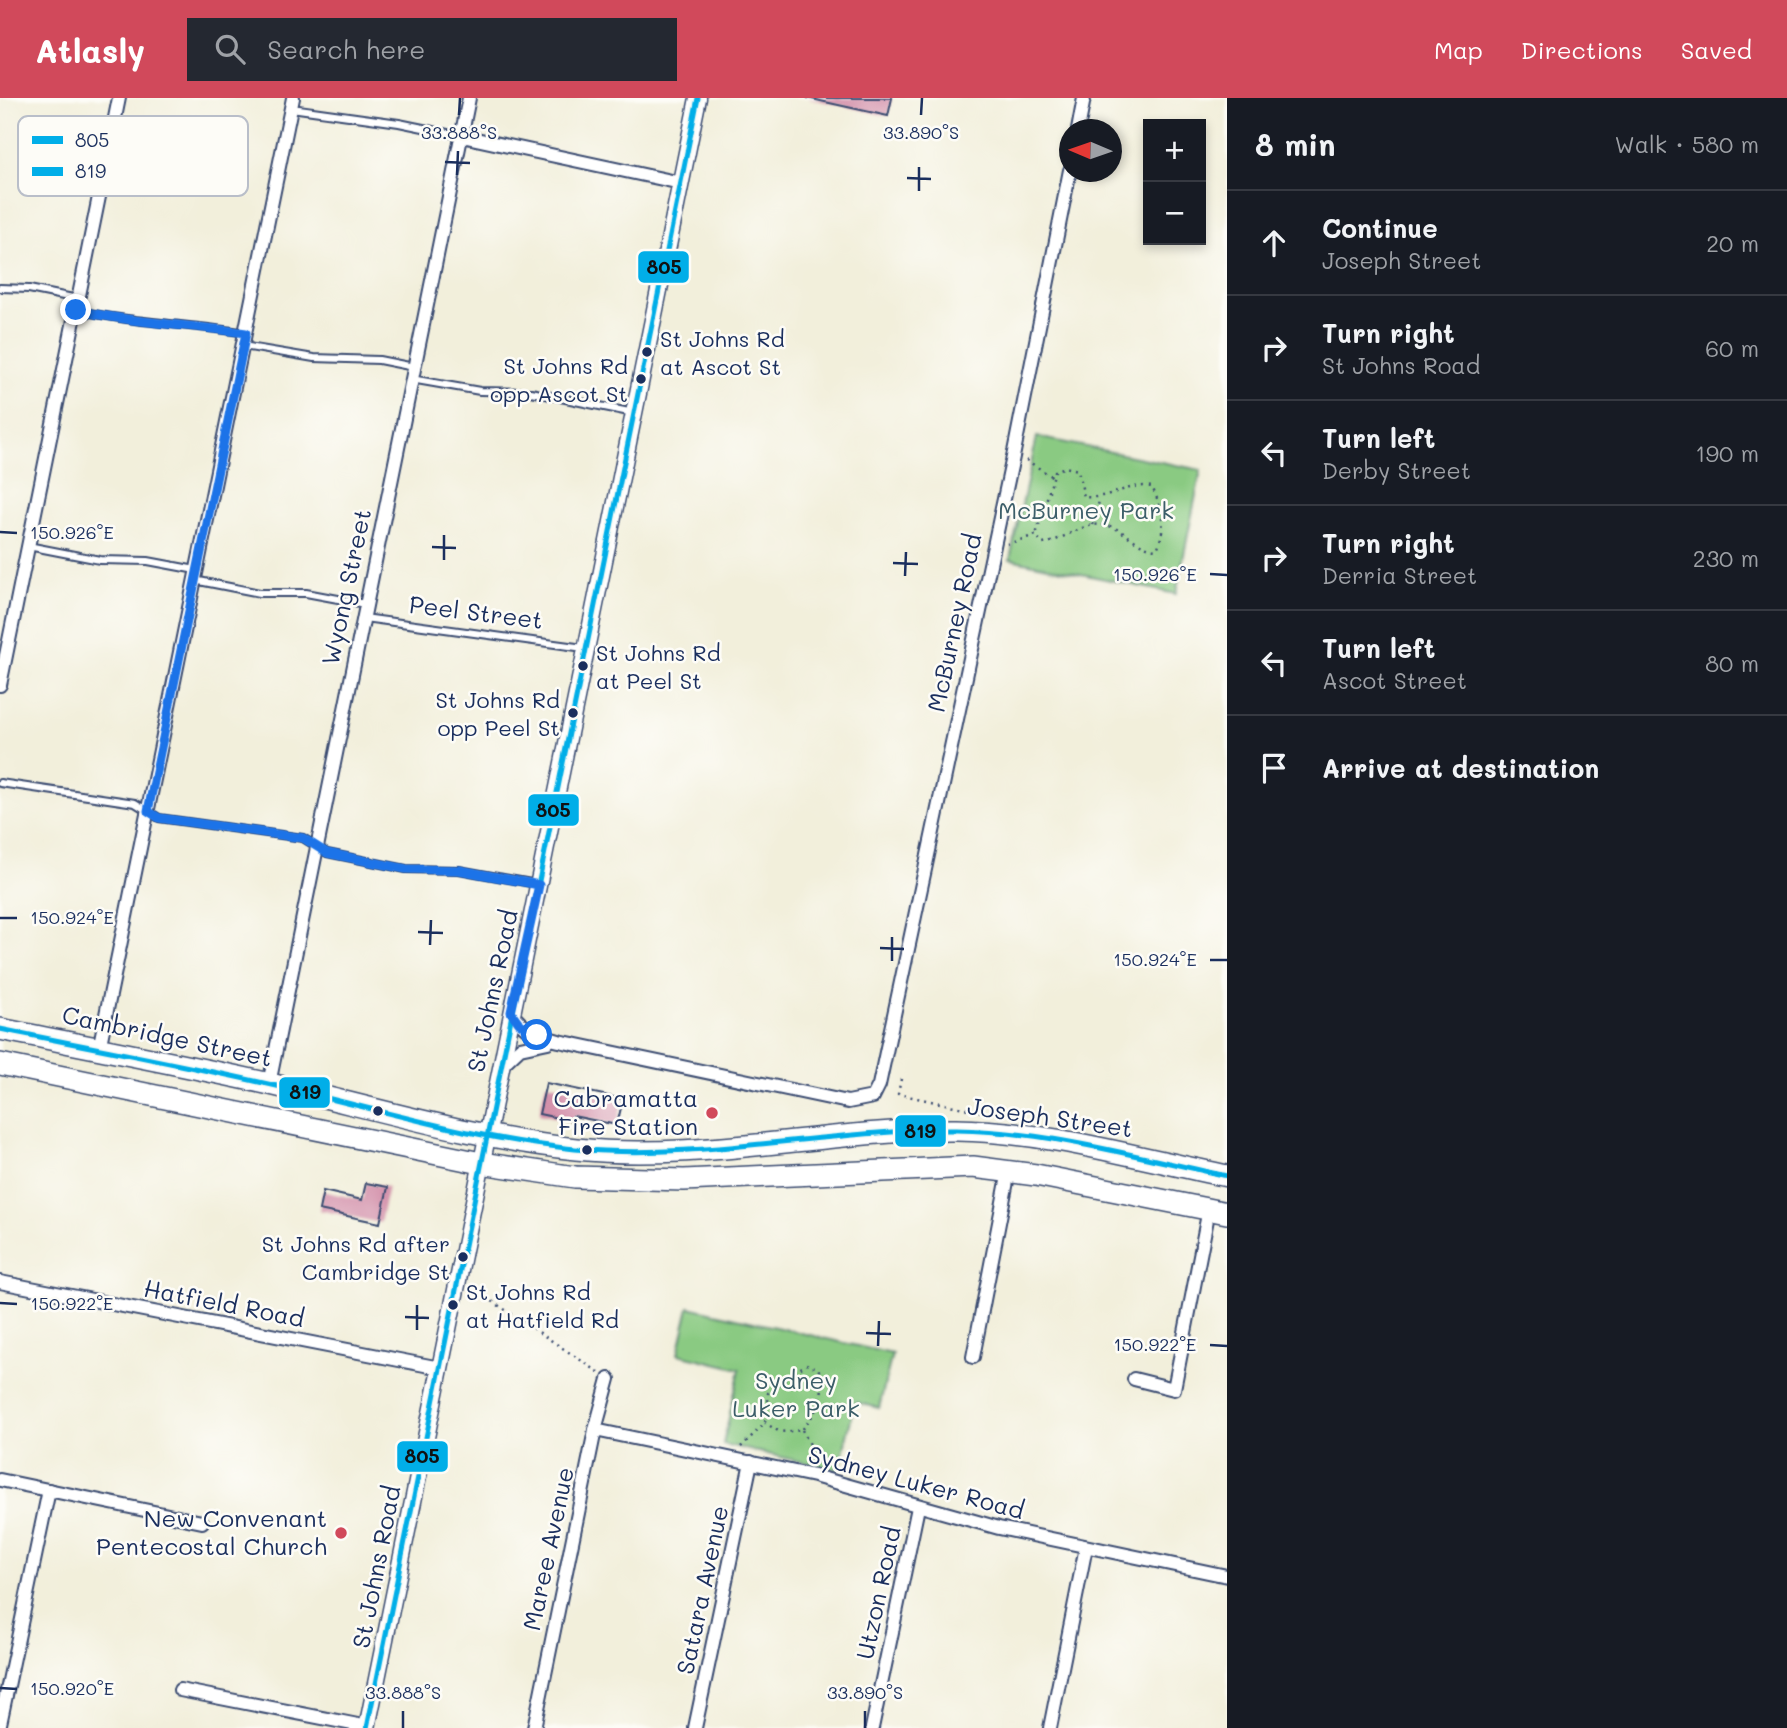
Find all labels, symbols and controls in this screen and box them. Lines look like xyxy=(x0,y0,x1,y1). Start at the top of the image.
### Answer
search box xyxy=(187,18,677,81)
text: Atlasly xyxy=(35,28,145,71)
icon: search xyxy=(211,30,249,68)
text: Search here xyxy=(267,32,425,66)
text: Map xyxy=(1434,34,1483,65)
text: Directions xyxy=(1521,34,1643,65)
text: Saved xyxy=(1681,34,1752,65)
legend xyxy=(18,116,248,196)
north arrow xyxy=(1059,119,1122,182)
map controls xyxy=(1143,119,1206,245)
button: + xyxy=(1143,119,1206,182)
text: 33.888°S xyxy=(421,120,497,144)
text: 33.890°S xyxy=(883,120,959,144)
text: 8 min xyxy=(1255,124,1336,164)
text: 805 xyxy=(75,127,109,152)
text: Walk · 580 m xyxy=(1615,129,1759,159)
text: 819 xyxy=(75,158,106,183)
button: − xyxy=(1143,182,1206,245)
text: Continue xyxy=(1322,211,1438,245)
icon: ahead xyxy=(1255,224,1293,262)
text: 20 m xyxy=(1706,228,1759,258)
text: Joseph Street xyxy=(1322,245,1481,275)
line badge: 805 xyxy=(637,250,690,284)
text: 805 xyxy=(646,254,682,279)
route end xyxy=(60,294,91,325)
text: Turn right xyxy=(1322,316,1455,350)
place label: St Johns Rd at Ascot St xyxy=(660,324,785,381)
icon: right xyxy=(1255,329,1293,367)
text: 60 m xyxy=(1705,333,1759,363)
marker: St Johns Rd at Ascot St xyxy=(640,345,654,359)
text: St Johns Road xyxy=(1322,350,1480,380)
place label: St Johns Rd opp Ascot St xyxy=(490,351,628,408)
marker: St Johns Rd opp Ascot St xyxy=(634,372,648,386)
text: Turn left xyxy=(1322,421,1435,455)
icon: left xyxy=(1255,434,1293,472)
text: 190 m xyxy=(1695,438,1759,468)
text: Derby Street xyxy=(1322,455,1471,485)
park label: McBurney Park xyxy=(998,494,1174,525)
street label: Wyong Street xyxy=(314,506,377,668)
text: 150.926°E xyxy=(30,520,114,544)
text: Turn right xyxy=(1322,526,1455,560)
street label: McBurney Road xyxy=(920,531,988,715)
icon: right xyxy=(1255,539,1293,577)
text: 230 m xyxy=(1693,543,1759,573)
text: Derria Street xyxy=(1322,560,1477,590)
text: 150.926°E xyxy=(1113,562,1197,586)
street label: Peel Street xyxy=(408,588,545,635)
text: Turn left xyxy=(1322,631,1435,665)
place label: St Johns Rd at Peel St xyxy=(596,638,721,695)
icon: left xyxy=(1255,644,1293,682)
text: 80 m xyxy=(1705,648,1759,678)
marker: St Johns Rd at Peel St xyxy=(576,659,590,673)
text: Ascot Street xyxy=(1322,665,1467,695)
place label: St Johns Rd opp Peel St xyxy=(435,685,560,742)
marker: St Johns Rd opp Peel St xyxy=(566,706,580,720)
icon: arrive xyxy=(1255,749,1293,787)
text: Arrive at destination xyxy=(1322,751,1599,785)
line badge: 805 xyxy=(527,793,580,827)
text: 805 xyxy=(535,797,571,822)
text: 150.924°E xyxy=(30,905,114,929)
street label: St Johns Road xyxy=(459,907,524,1075)
text: 150.924°E xyxy=(1113,947,1197,971)
street label: Cambridge Street xyxy=(59,998,275,1073)
route start xyxy=(521,1019,552,1050)
line badge: 819 xyxy=(278,1076,331,1109)
text: 819 xyxy=(289,1079,321,1104)
place label: Cabramatta Fire Station xyxy=(553,1082,698,1141)
street label: Joseph Street xyxy=(966,1090,1135,1143)
unlabelled marker xyxy=(371,1104,385,1118)
marker: Cabramatta Fire Station xyxy=(704,1105,720,1121)
line badge: 819 xyxy=(894,1114,947,1148)
text: 819 xyxy=(904,1118,936,1143)
unlabelled marker xyxy=(580,1143,594,1157)
place label: St Johns Rd after Cambridge St xyxy=(262,1229,450,1286)
marker: St Johns Rd after Cambridge St xyxy=(456,1250,470,1264)
street label: Hatfield Road xyxy=(141,1272,307,1333)
place label: St Johns Rd at Hatfield Rd xyxy=(466,1277,619,1334)
text: 150.922°E xyxy=(31,1291,113,1315)
marker: St Johns Rd at Hatfield Rd xyxy=(446,1298,460,1312)
text: 150.922°E xyxy=(1114,1332,1196,1356)
park label: Sydney Luker Park xyxy=(732,1364,860,1423)
street label: Sydney Luker Road xyxy=(805,1438,1028,1525)
line badge: 805 xyxy=(396,1440,449,1473)
text: 805 xyxy=(404,1443,440,1468)
street label: Maree Avenue xyxy=(515,1464,580,1633)
street label: St Johns Road xyxy=(345,1483,406,1651)
place label: New Convenant Pentecostal Church xyxy=(96,1502,327,1561)
street label: Satara Avenue xyxy=(669,1502,735,1677)
street label: Utzon Road xyxy=(848,1523,907,1662)
marker: New Convenant Pentecostal Church xyxy=(333,1525,349,1541)
text: 150.920°E xyxy=(30,1676,114,1700)
text: 33.888°S xyxy=(365,1680,441,1704)
text: 33.890°S xyxy=(827,1680,903,1704)

